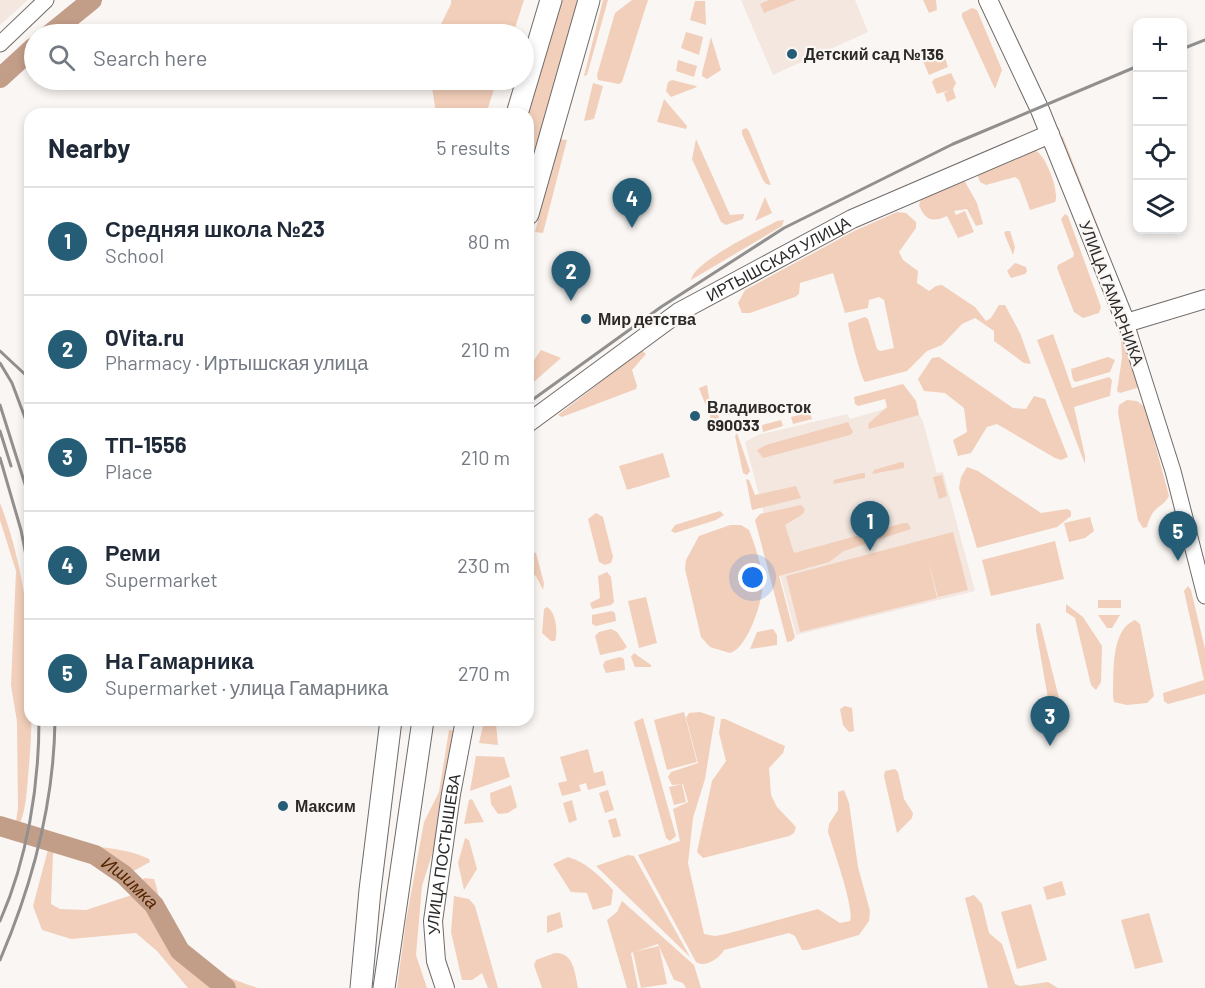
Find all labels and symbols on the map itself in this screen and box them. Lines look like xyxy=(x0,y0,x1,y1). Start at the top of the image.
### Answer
place label: Детский сад №136 xyxy=(804,44,944,63)
marker: Детский сад №136 xyxy=(785,47,799,61)
pin: 4 xyxy=(612,178,652,228)
street label: ИРТЫШСКАЯ УЛИЦА xyxy=(703,212,853,305)
street label: УЛИЦА ГАМАРНИКА xyxy=(1076,218,1149,368)
pin: 2 xyxy=(552,252,590,301)
place label: Мир детства xyxy=(598,309,696,328)
marker: Мир детства xyxy=(579,312,593,326)
place label: Владивосток 690033 xyxy=(707,397,812,434)
marker: Владивосток 690033 xyxy=(688,409,702,423)
pin: 1 xyxy=(850,502,890,551)
pin: 5 xyxy=(1158,512,1198,561)
your location xyxy=(738,563,767,592)
pin: 3 xyxy=(1030,696,1070,746)
street label: УЛИЦА ПОСТЫШЕВА xyxy=(423,772,464,936)
place label: Максим xyxy=(295,796,356,815)
marker: Максим xyxy=(276,799,290,813)
water label: Ишимка xyxy=(98,851,163,913)

